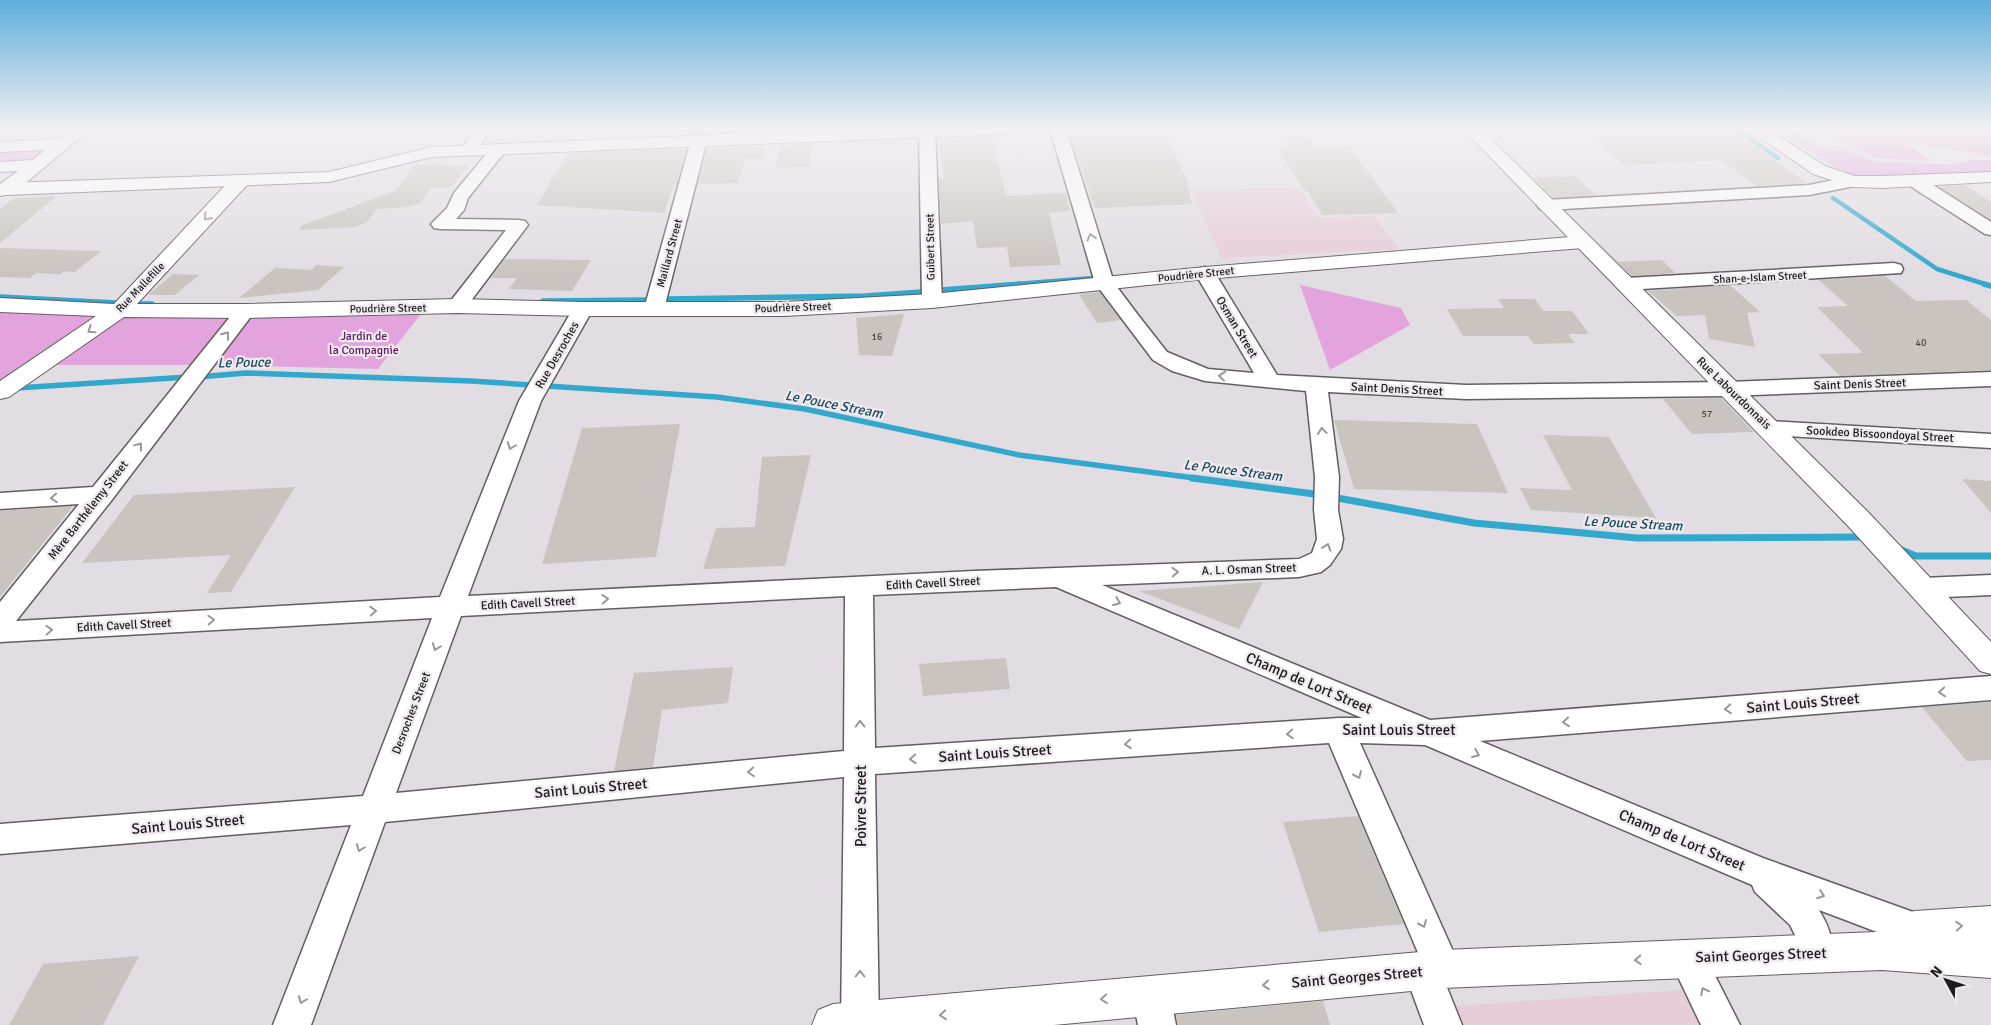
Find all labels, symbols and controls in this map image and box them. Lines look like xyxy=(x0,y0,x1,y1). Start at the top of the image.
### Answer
one-way arrow xyxy=(204,211,213,220)
street label: Guibert Street xyxy=(923,213,938,280)
street label: Maillard Street xyxy=(654,217,685,289)
one-way arrow xyxy=(1087,233,1097,241)
street label: Rue Mallefille xyxy=(113,260,167,315)
street label: Poudrière Street xyxy=(1157,264,1235,285)
street label: Shan-e-Islam Street xyxy=(1713,269,1807,286)
street label: Osman Street xyxy=(1212,294,1261,361)
street label: Poudrière Street xyxy=(754,300,832,315)
street label: Poudrière Street xyxy=(350,301,427,316)
street label: Rue Desroches xyxy=(532,319,583,391)
one-way arrow xyxy=(87,324,97,333)
park label: Jardin de la Compagnie xyxy=(329,329,399,358)
one-way arrow xyxy=(220,331,229,341)
house number: 16 xyxy=(872,331,882,343)
house number: 40 xyxy=(1916,337,1926,349)
water label: Le Pouce xyxy=(217,354,272,371)
street label: Rue Labourdonnais xyxy=(1693,354,1774,433)
one-way arrow xyxy=(1217,371,1225,382)
street label: Saint Denis Street xyxy=(1814,375,1906,394)
street label: Saint Denis Street xyxy=(1351,380,1443,399)
water label: Le Pouce Stream xyxy=(784,387,885,422)
house number: 57 xyxy=(1702,408,1712,420)
street label: Sookdeo Bissoondoyal Street xyxy=(1806,423,1954,446)
one-way arrow xyxy=(1317,426,1327,435)
one-way arrow xyxy=(507,441,517,449)
one-way arrow xyxy=(134,443,142,452)
water label: Le Pouce Stream xyxy=(1183,456,1284,485)
street label: Mère Barthélemy Street xyxy=(45,458,132,563)
one-way arrow xyxy=(50,492,58,503)
water label: Le Pouce Stream xyxy=(1583,512,1684,535)
one-way arrow xyxy=(1321,543,1331,552)
street label: A. L. Osman Street xyxy=(1201,560,1297,579)
one-way arrow xyxy=(1172,567,1179,577)
street label: Edith Cavell Street xyxy=(885,574,981,593)
street label: Edith Cavell Street xyxy=(480,594,576,613)
one-way arrow xyxy=(602,594,610,605)
one-way arrow xyxy=(1112,595,1121,606)
one-way arrow xyxy=(369,606,377,617)
one-way arrow xyxy=(207,615,215,626)
street label: Edith Cavell Street xyxy=(76,616,172,635)
one-way arrow xyxy=(45,624,53,635)
one-way arrow xyxy=(432,642,442,651)
street label: Champ de Lort Street xyxy=(1243,648,1375,718)
street label: Desroches Street xyxy=(389,670,434,756)
one-way arrow xyxy=(1938,686,1946,697)
street label: Saint Louis Street xyxy=(1746,689,1860,717)
one-way arrow xyxy=(1724,703,1732,714)
one-way arrow xyxy=(1562,716,1570,727)
one-way arrow xyxy=(855,719,865,727)
street label: Saint Louis Street xyxy=(1342,721,1456,739)
one-way arrow xyxy=(1286,728,1294,739)
one-way arrow xyxy=(1124,739,1132,750)
street label: Saint Louis Street xyxy=(938,740,1052,766)
one-way arrow xyxy=(1472,748,1480,758)
one-way arrow xyxy=(909,753,917,764)
street label: Poivre Street xyxy=(852,765,870,847)
one-way arrow xyxy=(747,767,755,778)
one-way arrow xyxy=(1352,770,1363,779)
street label: Saint Louis Street xyxy=(534,774,648,802)
street label: Champ de Lort Street xyxy=(1616,805,1748,875)
street label: Saint Louis Street xyxy=(131,810,245,838)
one-way arrow xyxy=(356,843,366,852)
one-way arrow xyxy=(1816,889,1825,899)
one-way arrow xyxy=(1416,919,1427,928)
one-way arrow xyxy=(1955,920,1963,931)
street label: Saint Georges Street xyxy=(1695,944,1827,966)
one-way arrow xyxy=(1634,955,1642,965)
north arrow xyxy=(1921,955,1971,1005)
street label: Saint Georges Street xyxy=(1291,962,1423,992)
text: N xyxy=(1927,963,1946,981)
one-way arrow xyxy=(855,969,865,977)
one-way arrow xyxy=(1262,979,1270,990)
one-way arrow xyxy=(1700,988,1710,997)
one-way arrow xyxy=(1100,993,1108,1004)
one-way arrow xyxy=(298,995,308,1004)
one-way arrow xyxy=(938,1009,946,1020)

